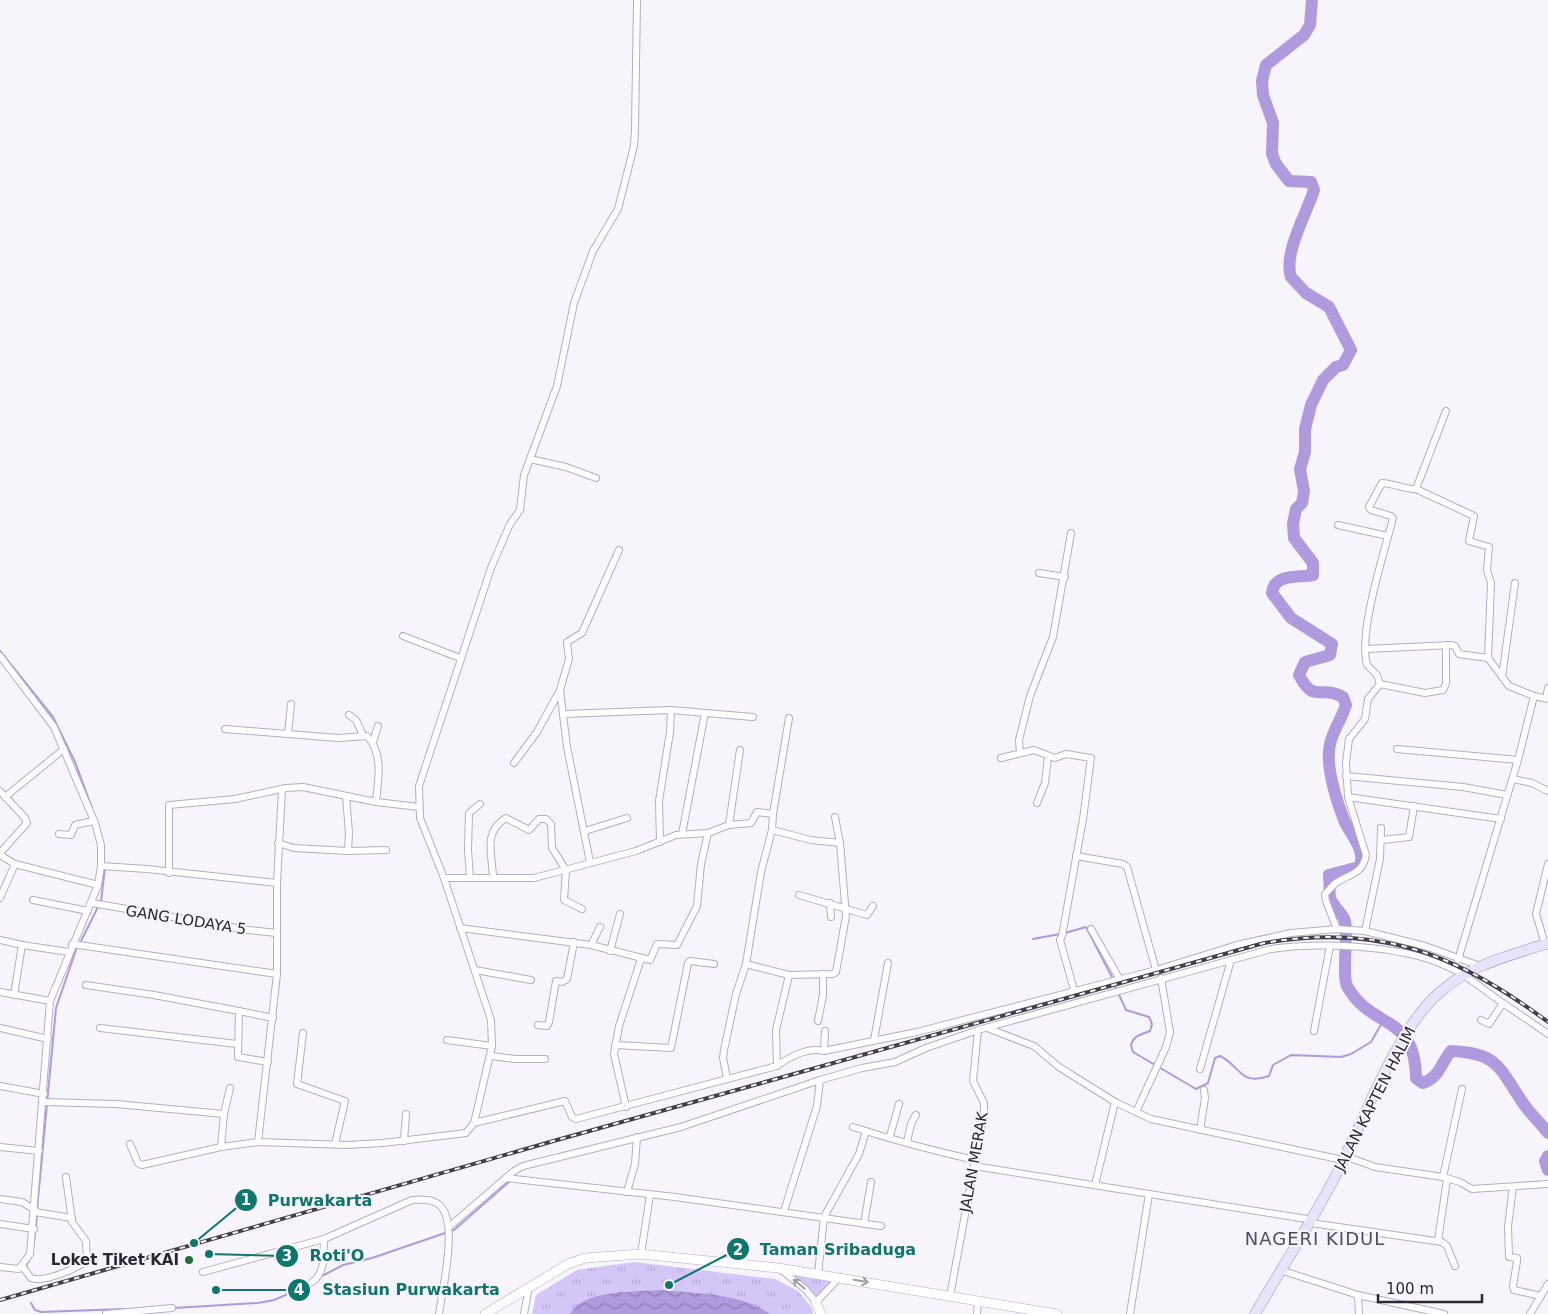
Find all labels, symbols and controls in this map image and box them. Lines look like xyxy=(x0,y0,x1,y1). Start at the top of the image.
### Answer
street label: GANG LODAYA 5 xyxy=(124,902,248,938)
street label: JALAN KAPTEN HALIM xyxy=(1330,1024,1419,1175)
street label: JALAN MERAK xyxy=(956,1109,992,1215)
callout: Purwakarta xyxy=(233,1184,383,1215)
text: 1 xyxy=(241,1191,251,1209)
text: Purwakarta xyxy=(268,1191,372,1210)
district label: NAGERI KIDUL xyxy=(1245,1228,1385,1249)
callout: Taman Sribaduga xyxy=(725,1234,927,1265)
callout: Roti'O xyxy=(275,1240,375,1271)
text: Taman Sribaduga xyxy=(760,1240,916,1259)
text: 2 xyxy=(733,1241,743,1259)
text: Roti'O xyxy=(310,1246,364,1265)
text: 3 xyxy=(282,1247,292,1265)
place label: Loket Tiket KAI xyxy=(51,1251,179,1269)
marker: Loket Tiket KAI xyxy=(183,1254,195,1266)
scale bar xyxy=(1378,1272,1482,1304)
callout: Stasiun Purwakarta xyxy=(287,1274,509,1305)
one-way arrow xyxy=(852,1276,868,1286)
one-way arrow xyxy=(792,1278,805,1289)
text: Stasiun Purwakarta xyxy=(322,1280,500,1299)
text: 100 m xyxy=(1386,1280,1434,1298)
text: 4 xyxy=(294,1281,304,1299)

